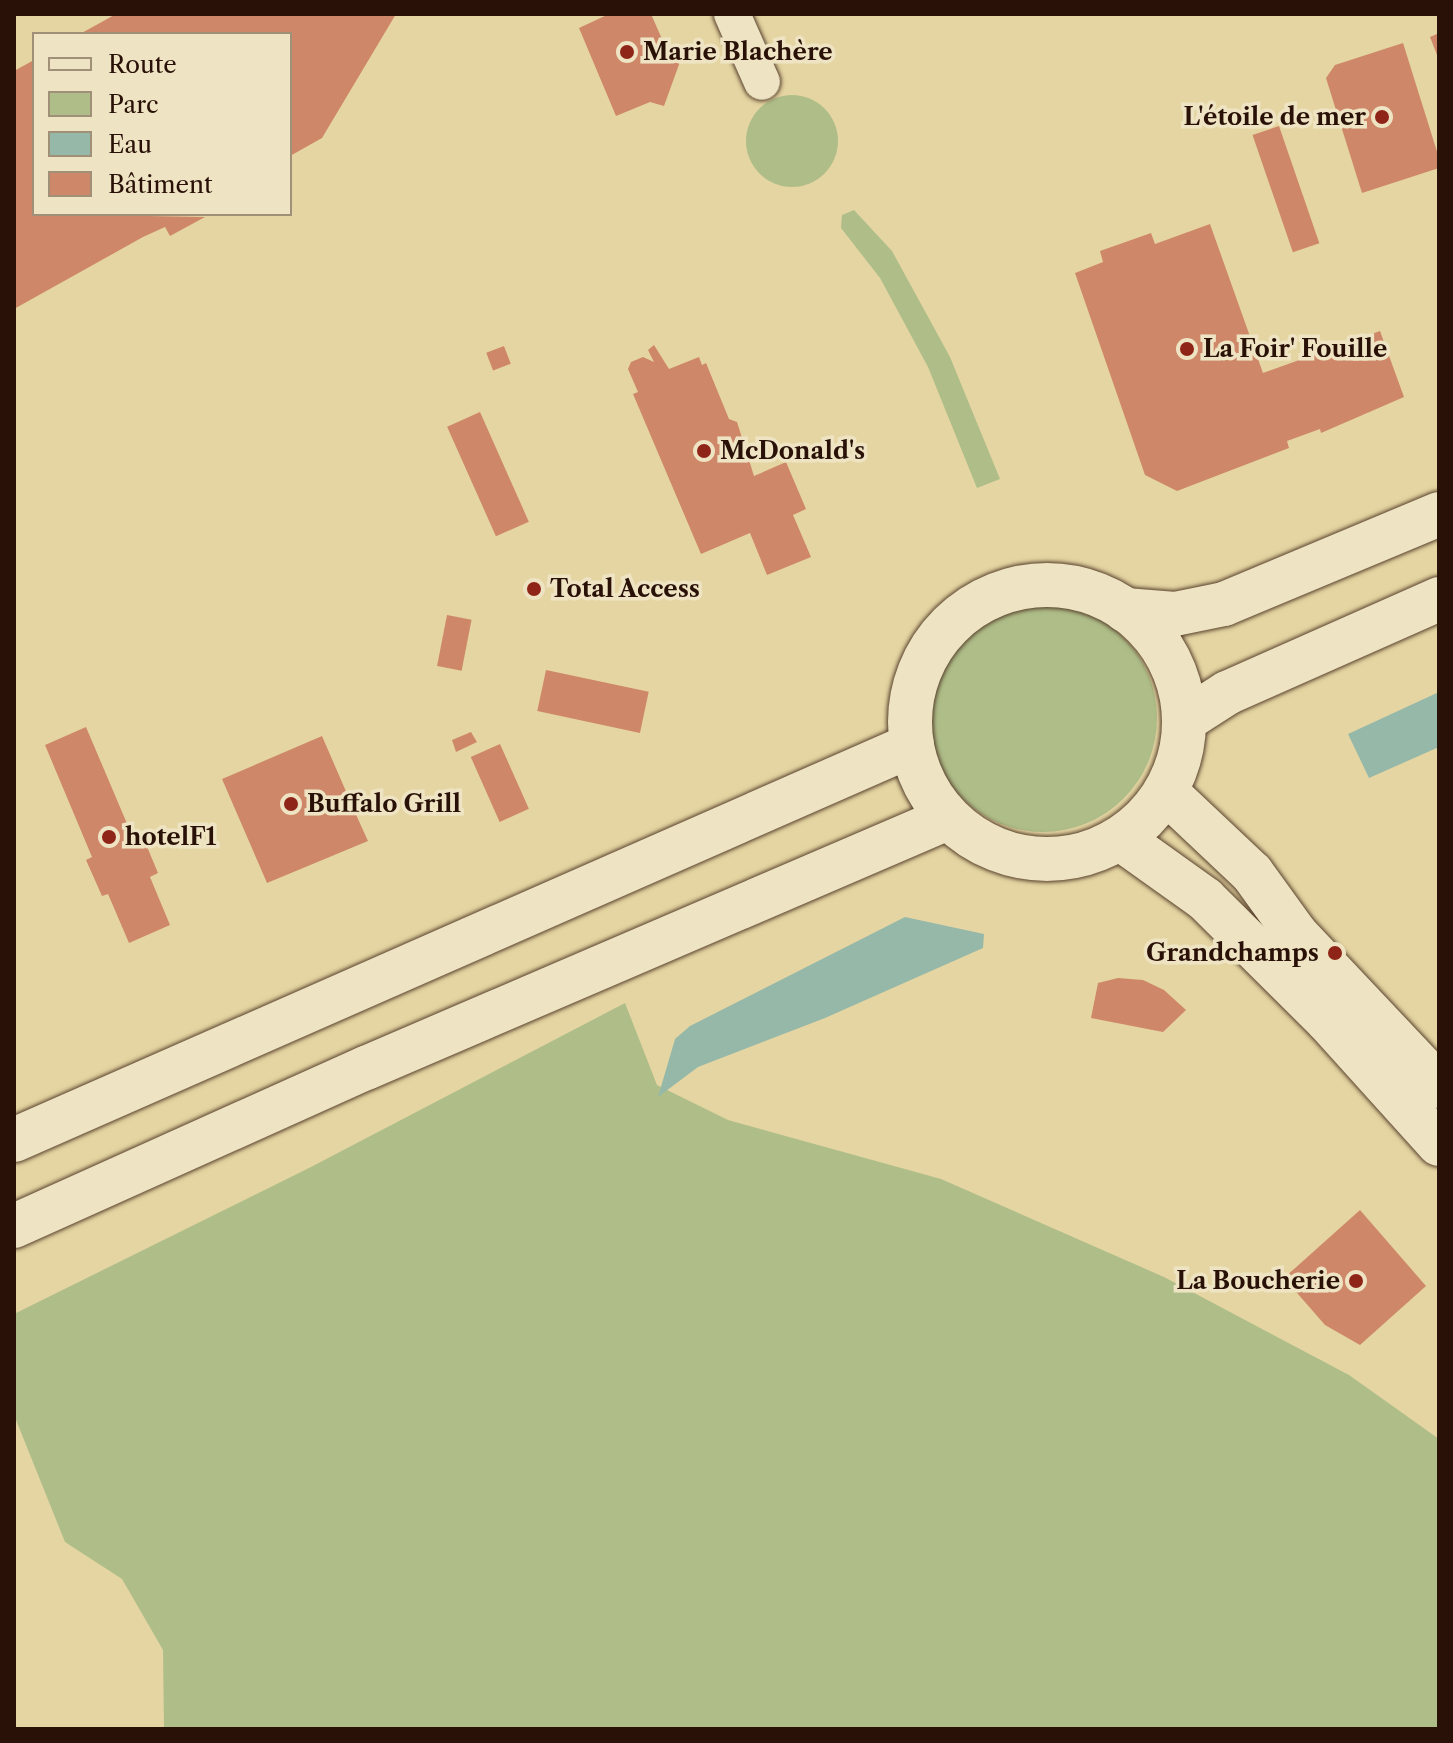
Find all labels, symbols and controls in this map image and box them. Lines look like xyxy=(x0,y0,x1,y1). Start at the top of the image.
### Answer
legend xyxy=(32,32,292,216)
place label: Marie Blachère xyxy=(643,38,833,66)
marker: Marie Blachère xyxy=(618,43,636,61)
text: Route xyxy=(108,50,177,79)
text: Parc xyxy=(108,90,159,119)
place label: L'étoile de mer xyxy=(1183,103,1366,131)
marker: L'étoile de mer xyxy=(1373,108,1391,126)
text: Eau xyxy=(108,130,152,159)
text: Bâtiment xyxy=(108,170,213,199)
place label: La Foir' Fouille xyxy=(1203,335,1388,363)
marker: La Foir' Fouille xyxy=(1178,340,1196,358)
place label: McDonald's xyxy=(720,437,865,465)
marker: McDonald's xyxy=(695,442,713,460)
place label: Total Access xyxy=(550,575,701,603)
marker: Total Access xyxy=(525,580,543,598)
place label: Buffalo Grill xyxy=(307,790,461,818)
marker: Buffalo Grill xyxy=(282,795,300,813)
place label: hotelF1 xyxy=(125,823,216,851)
marker: hotelF1 xyxy=(100,828,118,846)
place label: Grandchamps xyxy=(1146,939,1319,967)
marker: Grandchamps xyxy=(1326,944,1344,962)
place label: La Boucherie xyxy=(1176,1267,1340,1295)
marker: La Boucherie xyxy=(1347,1272,1365,1290)

